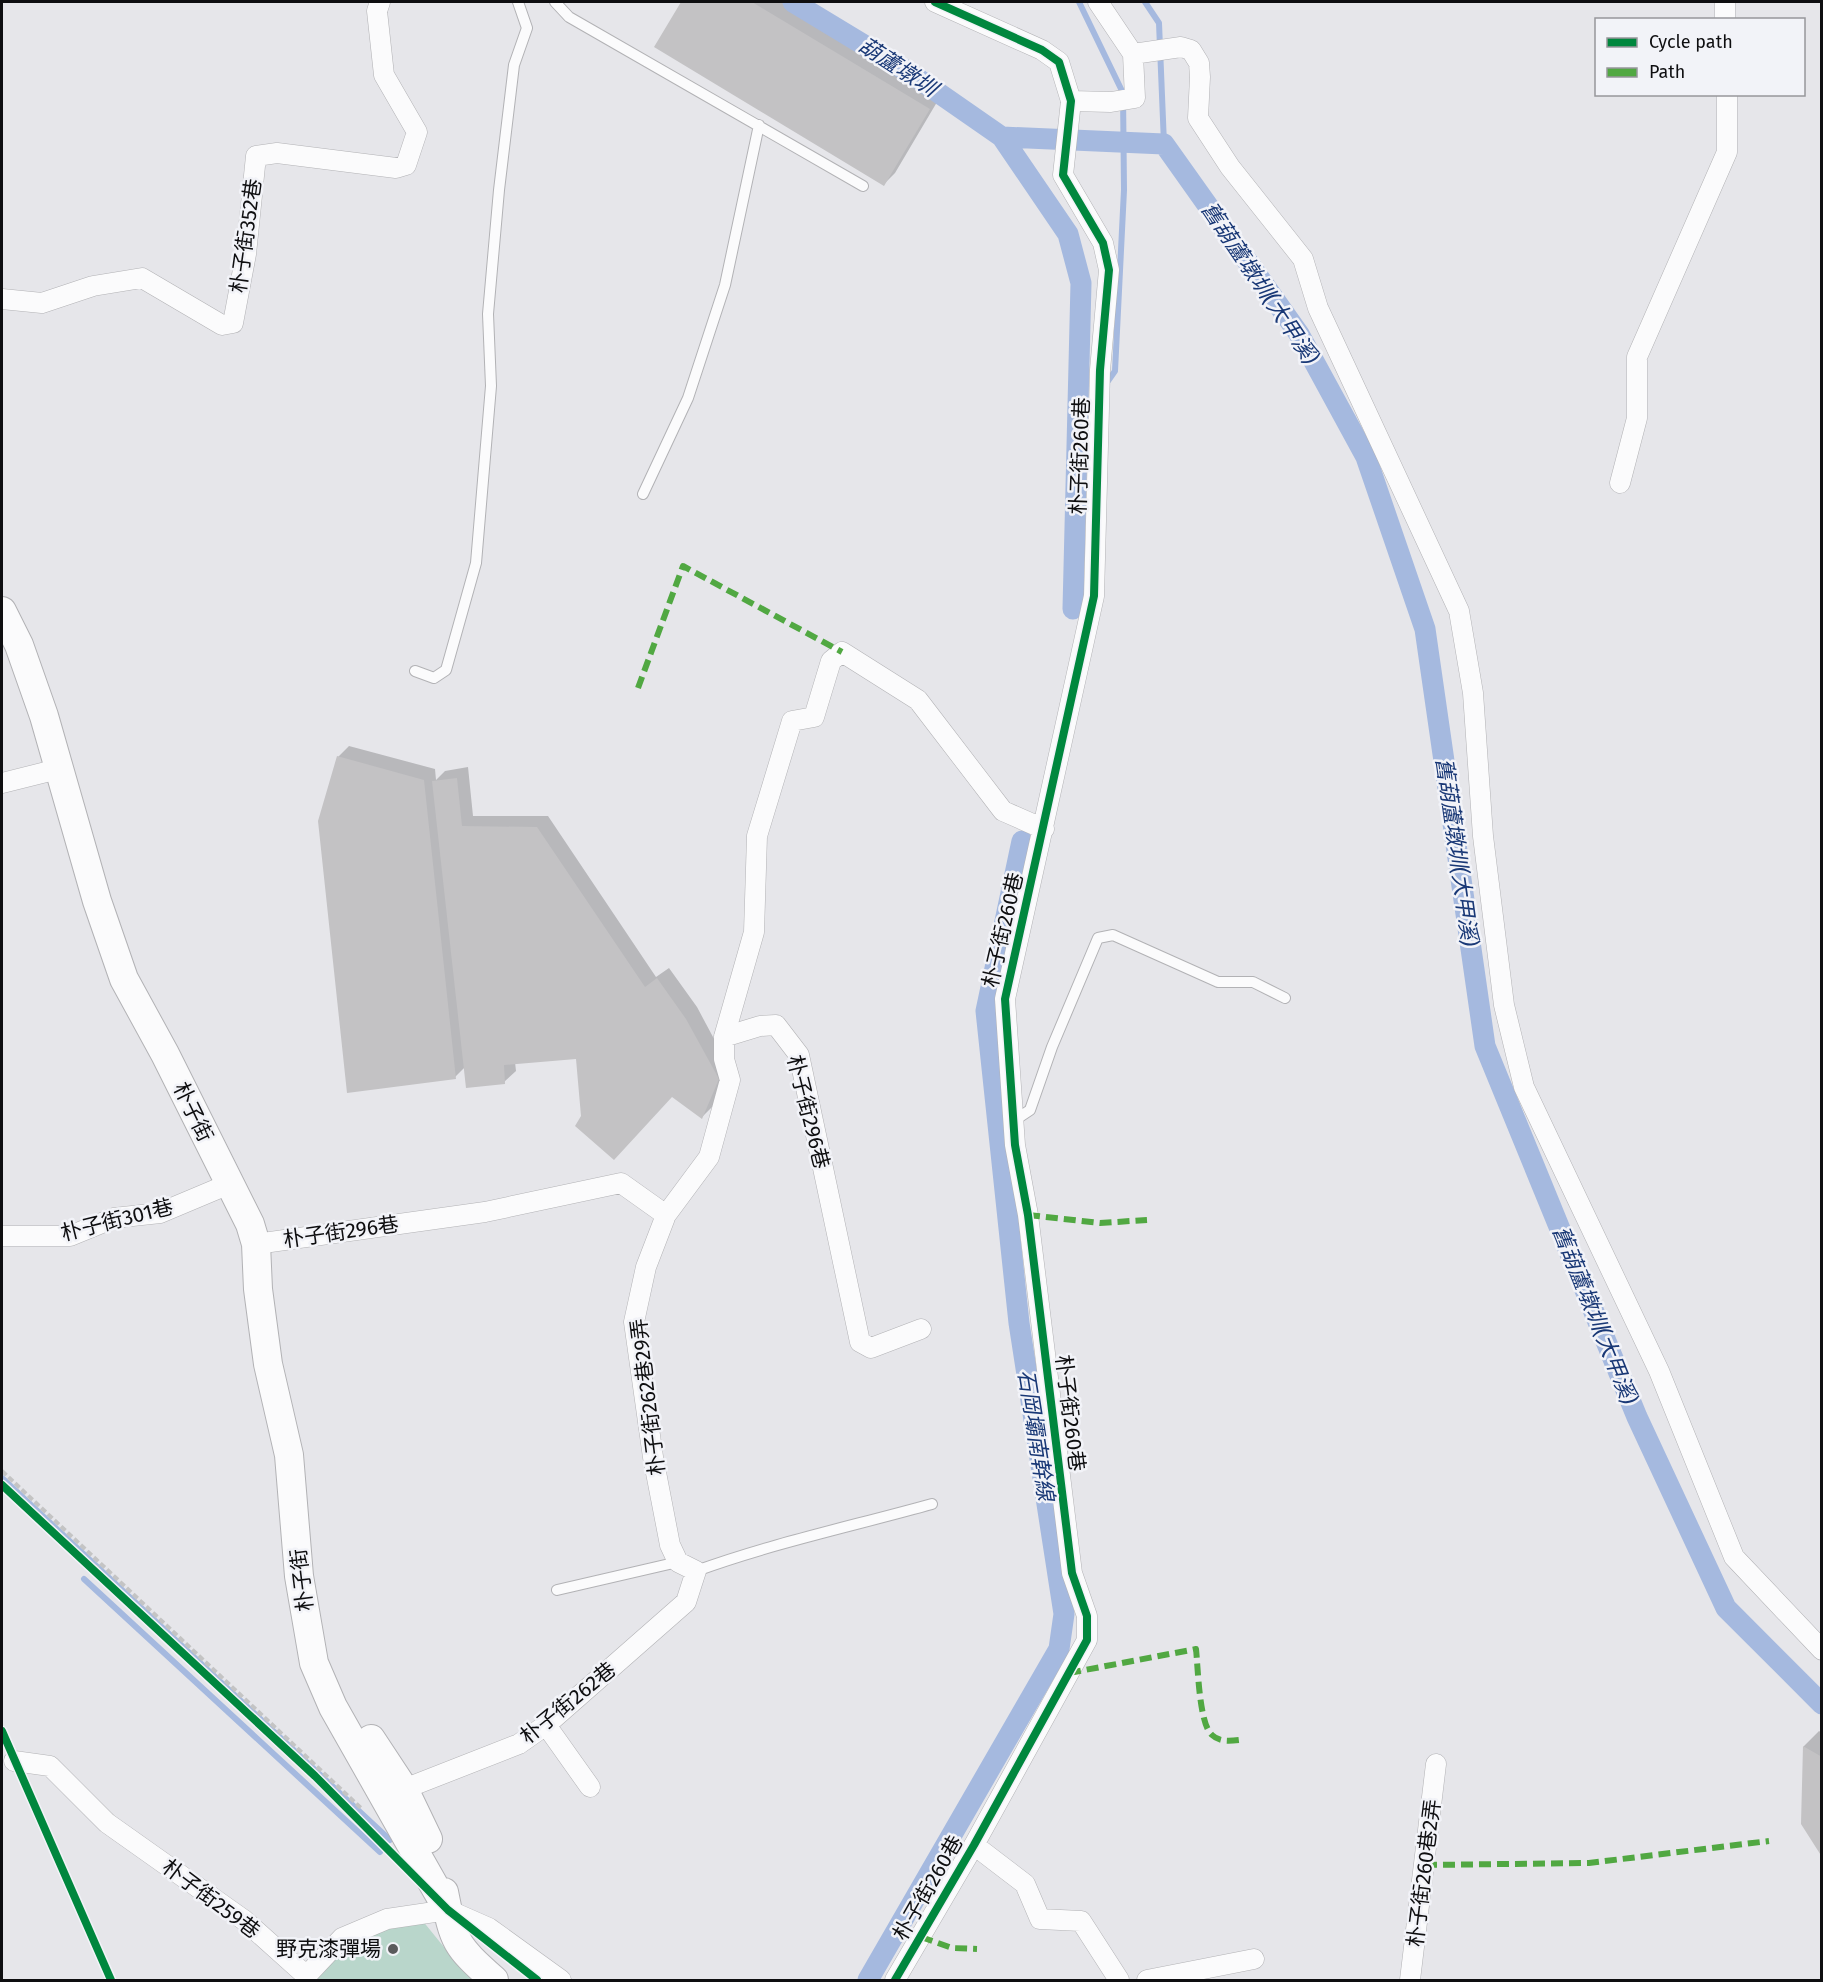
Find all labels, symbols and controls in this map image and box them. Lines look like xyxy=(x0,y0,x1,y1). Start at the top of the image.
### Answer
legend xyxy=(1595,18,1805,96)
text: Cycle path xyxy=(1649,31,1733,53)
water label: 葫蘆墩圳 xyxy=(854,32,945,104)
text: Path xyxy=(1649,61,1685,83)
street label: 朴子街352巷 xyxy=(225,177,267,295)
water label: 舊葫蘆墩圳(大甲溪) xyxy=(1196,197,1324,369)
street label: 朴子街260巷 xyxy=(1065,397,1095,515)
water label: 舊葫蘆墩圳(大甲溪) xyxy=(1430,756,1484,948)
street label: 朴子街260巷 xyxy=(977,870,1029,990)
street label: 朴子街296巷 xyxy=(781,1052,835,1172)
street label: 朴子街 xyxy=(168,1078,218,1146)
street label: 朴子街301巷 xyxy=(58,1194,176,1246)
street label: 朴子街296巷 xyxy=(282,1211,400,1253)
water label: 舊葫蘆墩圳(大甲溪) xyxy=(1547,1222,1643,1408)
street label: 朴子街262巷29弄 xyxy=(625,1317,671,1477)
street label: 朴子街260巷 xyxy=(1050,1353,1090,1473)
water label: 石岡壩南幹線 xyxy=(1012,1368,1060,1505)
street label: 朴子街 xyxy=(285,1547,319,1613)
street label: 朴子街262巷 xyxy=(515,1656,621,1750)
street label: 朴子街260巷2弄 xyxy=(1402,1798,1446,1948)
street label: 朴子街260巷 xyxy=(887,1831,969,1945)
street label: 朴子街259巷 xyxy=(157,1854,265,1944)
place label: 野克漆彈場 xyxy=(276,1936,381,1962)
marker: 野克漆彈場 xyxy=(386,1942,400,1956)

